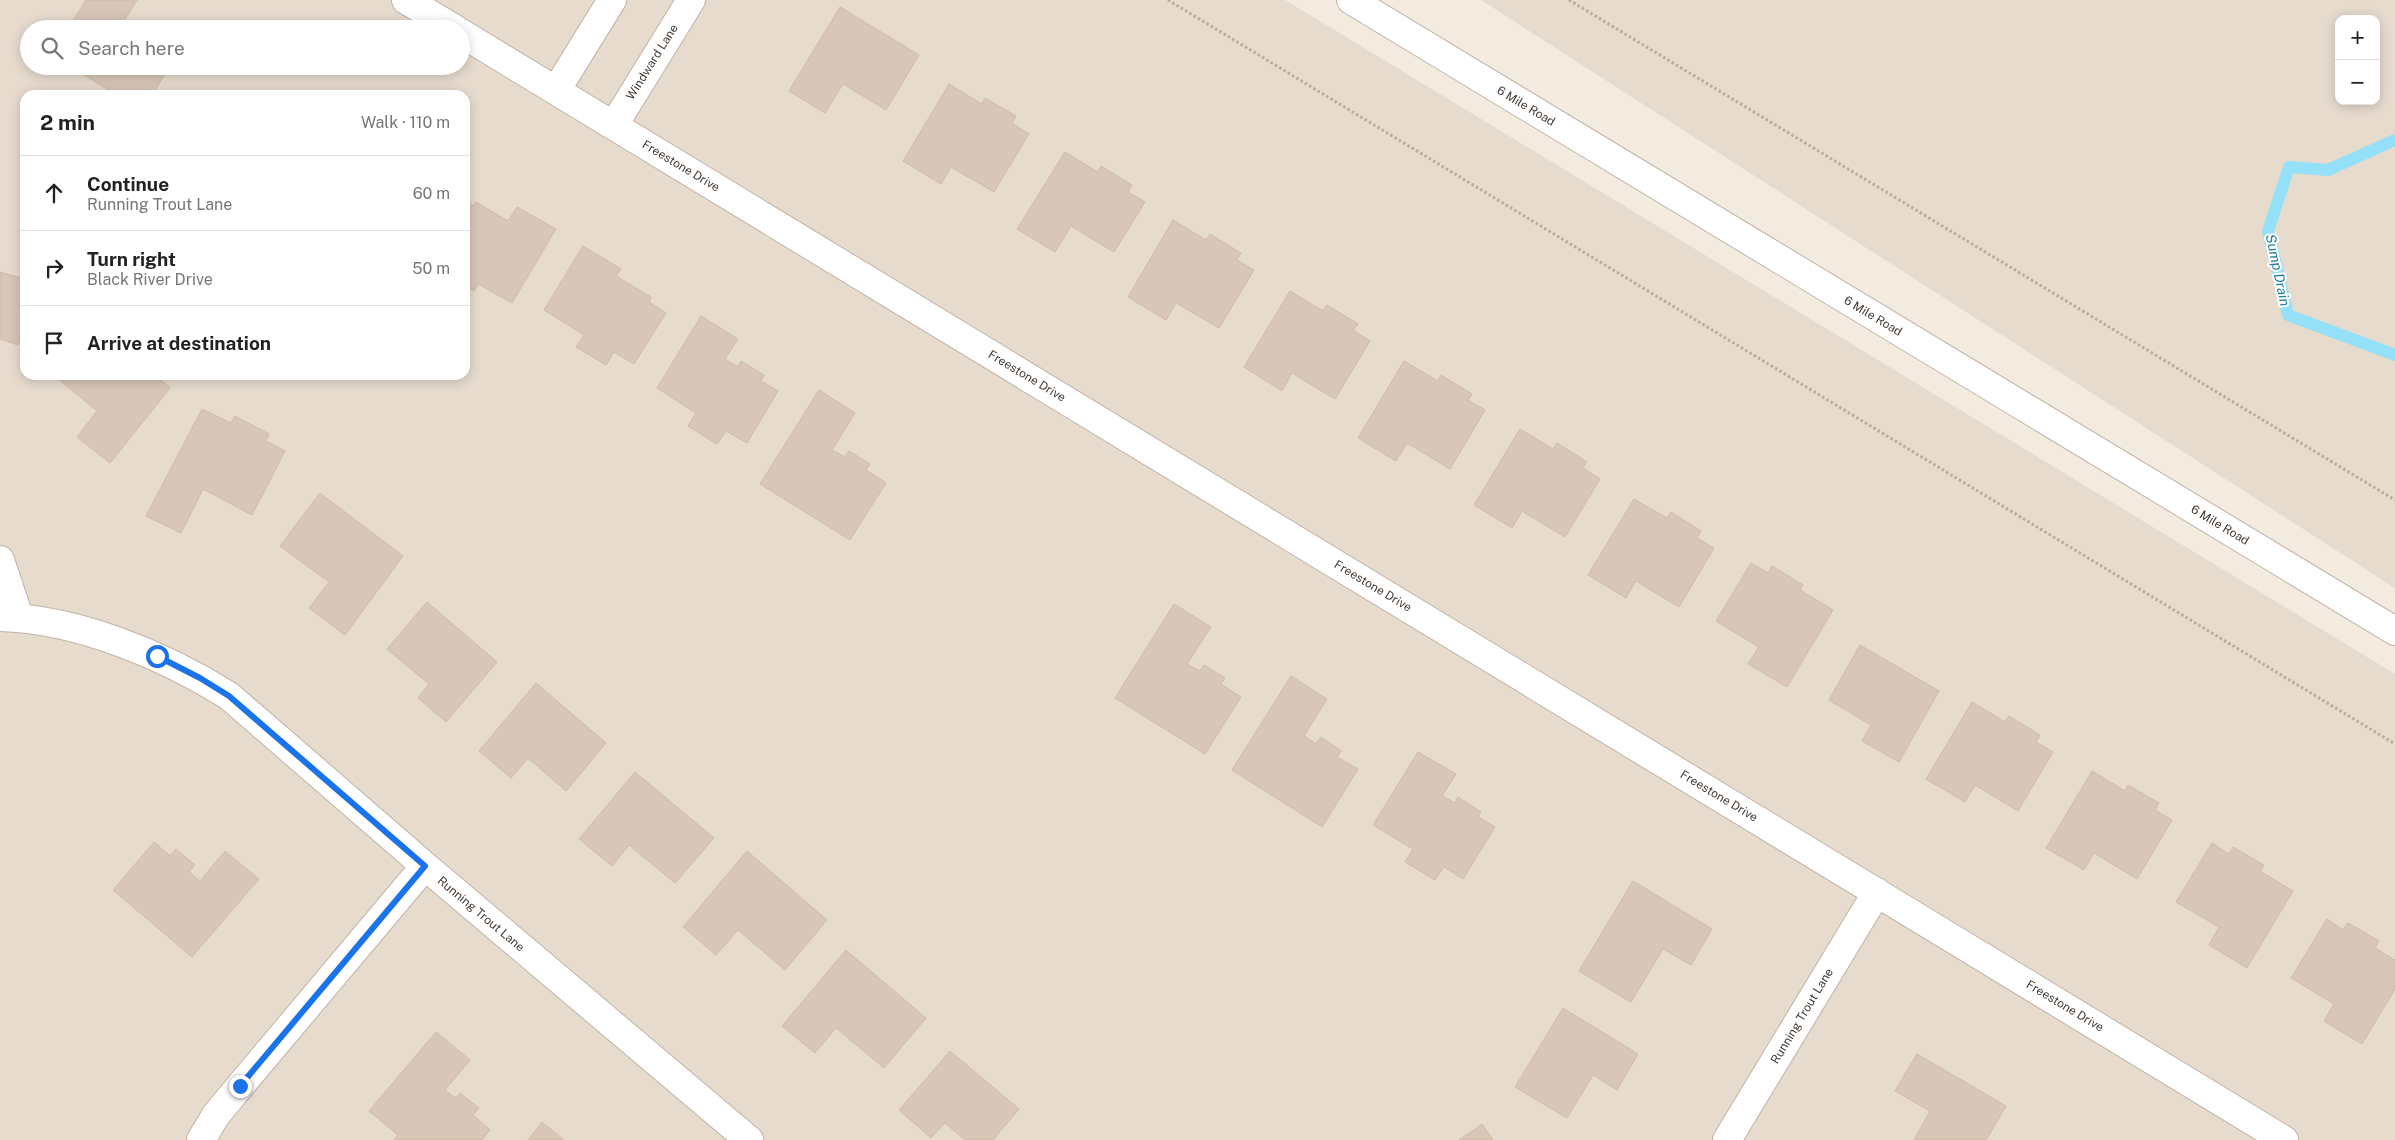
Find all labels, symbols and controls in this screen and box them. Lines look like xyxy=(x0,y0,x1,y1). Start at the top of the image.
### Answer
map controls xyxy=(2335,15,2380,105)
button: + xyxy=(2335,15,2380,60)
search box xyxy=(20,20,470,75)
street label: Windward Lane xyxy=(623,22,681,102)
icon: search xyxy=(38,34,66,62)
text: Search here xyxy=(78,37,185,59)
button: − xyxy=(2335,60,2380,105)
street label: 6 Mile Road xyxy=(1494,83,1558,129)
text: 2 min xyxy=(40,110,95,135)
text: Walk · 110 m xyxy=(361,113,450,132)
street label: Freestone Drive xyxy=(640,137,722,195)
text: Continue xyxy=(87,173,169,195)
icon: ahead xyxy=(40,179,68,207)
text: 60 m xyxy=(413,184,450,203)
text: Running Trout Lane xyxy=(87,195,232,214)
water label: Sump Drain xyxy=(2263,232,2293,308)
text: Turn right xyxy=(87,248,176,270)
icon: right xyxy=(40,254,68,282)
text: 50 m xyxy=(412,259,450,278)
text: Black River Drive xyxy=(87,270,213,289)
street label: 6 Mile Road xyxy=(1841,293,1905,339)
icon: arrive xyxy=(40,329,68,357)
text: Arrive at destination xyxy=(87,332,271,354)
street label: Freestone Drive xyxy=(986,347,1068,405)
street label: 6 Mile Road xyxy=(2188,502,2252,548)
street label: Freestone Drive xyxy=(1332,557,1414,615)
route start xyxy=(146,645,169,668)
street label: Freestone Drive xyxy=(1678,767,1760,825)
street label: Running Trout Lane xyxy=(435,874,527,955)
street label: Running Trout Lane xyxy=(1768,966,1836,1066)
street label: Freestone Drive xyxy=(2024,977,2106,1035)
route end xyxy=(229,1075,252,1098)

